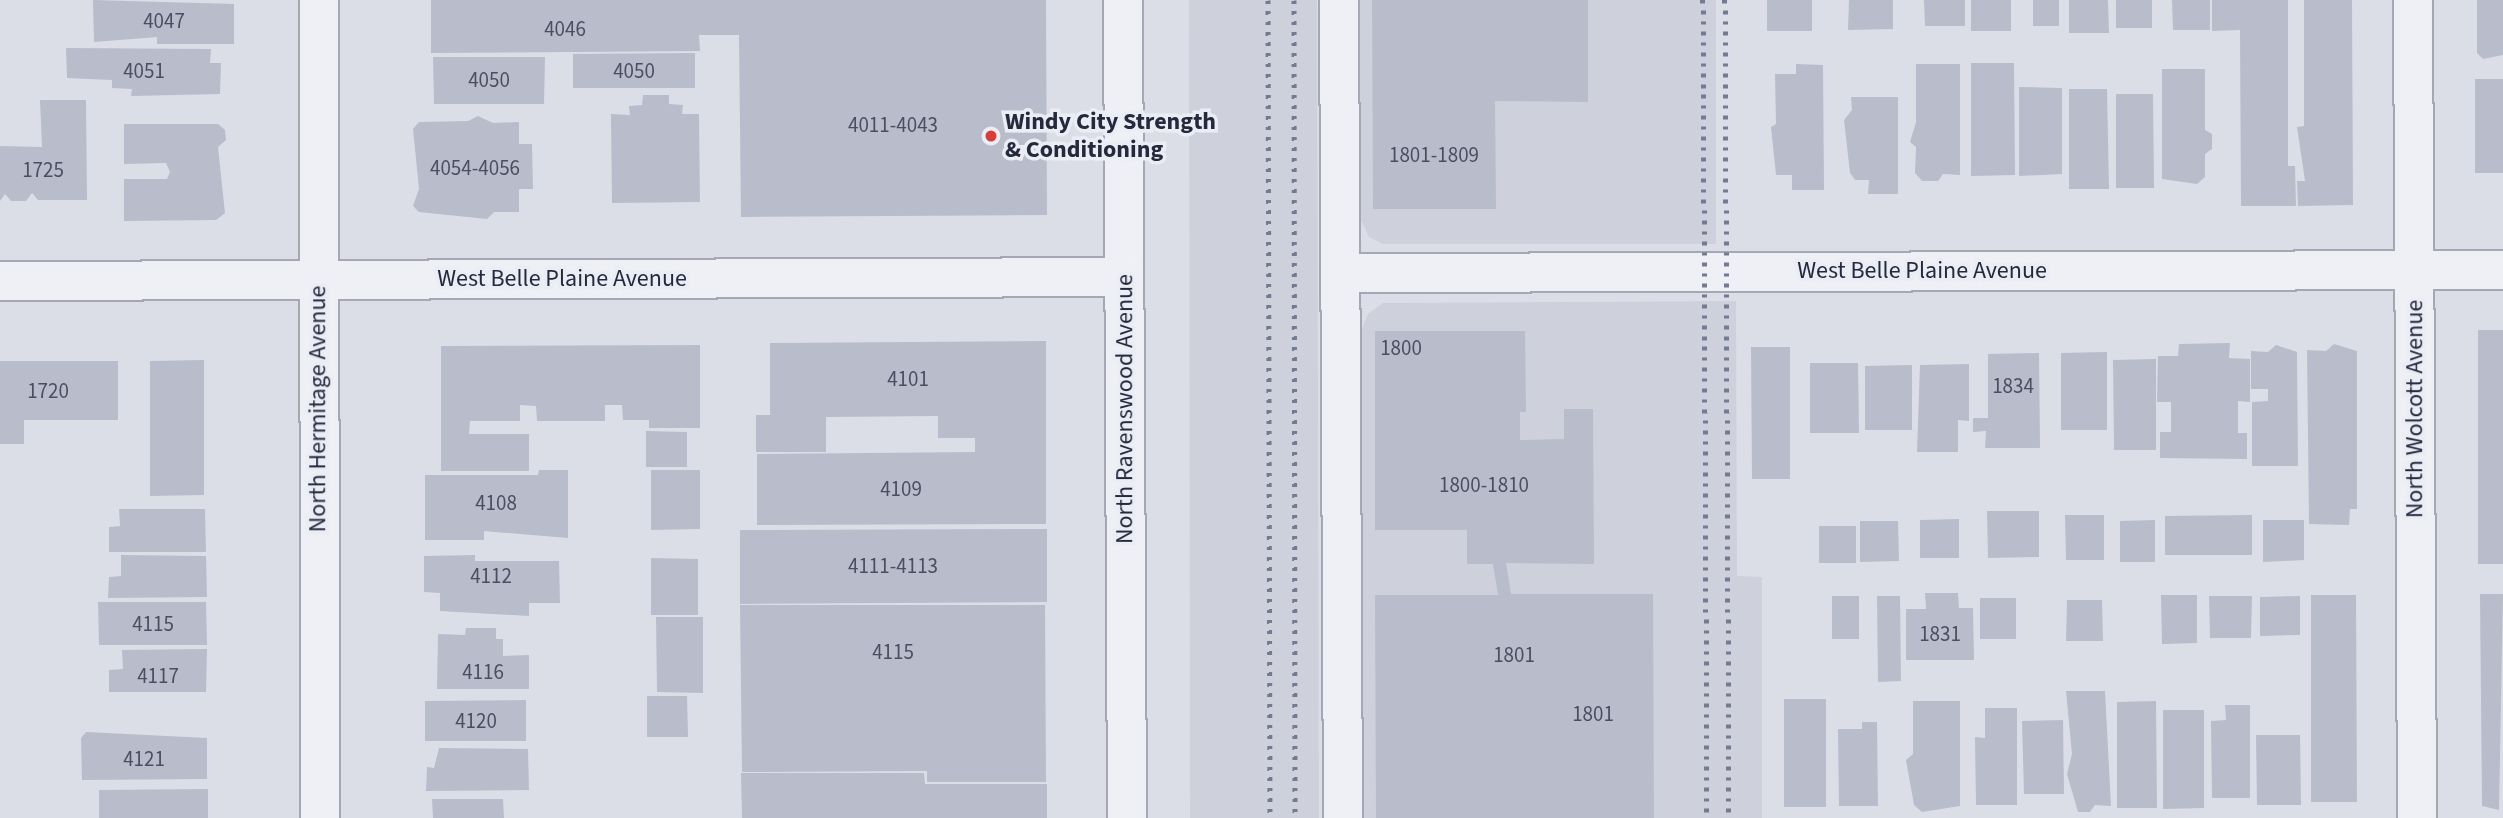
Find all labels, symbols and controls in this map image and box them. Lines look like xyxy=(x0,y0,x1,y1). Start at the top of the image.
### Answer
house number: 4047 xyxy=(143,8,185,34)
house number: 4046 xyxy=(544,16,586,42)
house number: 4051 xyxy=(123,58,165,84)
house number: 4050 xyxy=(613,58,655,84)
house number: 4050 xyxy=(468,67,510,93)
place label: Windy City Strength & Conditioning xyxy=(1005,108,1216,164)
house number: 4011-4043 xyxy=(848,112,938,138)
marker: Windy City Strength & Conditioning xyxy=(983,128,999,144)
house number: 1801-1809 xyxy=(1389,142,1479,168)
house number: 4054-4056 xyxy=(430,155,520,181)
house number: 1725 xyxy=(22,157,64,183)
street label: West Belle Plaine Avenue xyxy=(1797,257,2047,285)
street label: West Belle Plaine Avenue xyxy=(437,265,687,293)
street label: North Ravenswood Avenue xyxy=(1111,274,1139,544)
street label: North Hermitage Avenue xyxy=(304,286,332,532)
street label: North Wolcott Avenue xyxy=(2401,300,2429,518)
house number: 1800 xyxy=(1380,335,1422,361)
house number: 4101 xyxy=(887,366,929,392)
house number: 1834 xyxy=(1992,373,2034,399)
house number: 1720 xyxy=(27,378,69,404)
house number: 1800-1810 xyxy=(1439,472,1529,498)
house number: 4109 xyxy=(880,476,922,502)
house number: 4108 xyxy=(475,490,517,516)
house number: 4111-4113 xyxy=(848,553,938,579)
house number: 4112 xyxy=(470,563,512,589)
house number: 4115 xyxy=(132,611,174,637)
house number: 1831 xyxy=(1919,621,1961,647)
house number: 4115 xyxy=(872,639,914,665)
house number: 1801 xyxy=(1493,642,1535,668)
house number: 4116 xyxy=(462,659,504,685)
house number: 4117 xyxy=(137,663,179,689)
house number: 1801 xyxy=(1572,701,1614,727)
house number: 4120 xyxy=(455,708,497,734)
house number: 4121 xyxy=(123,746,165,772)

